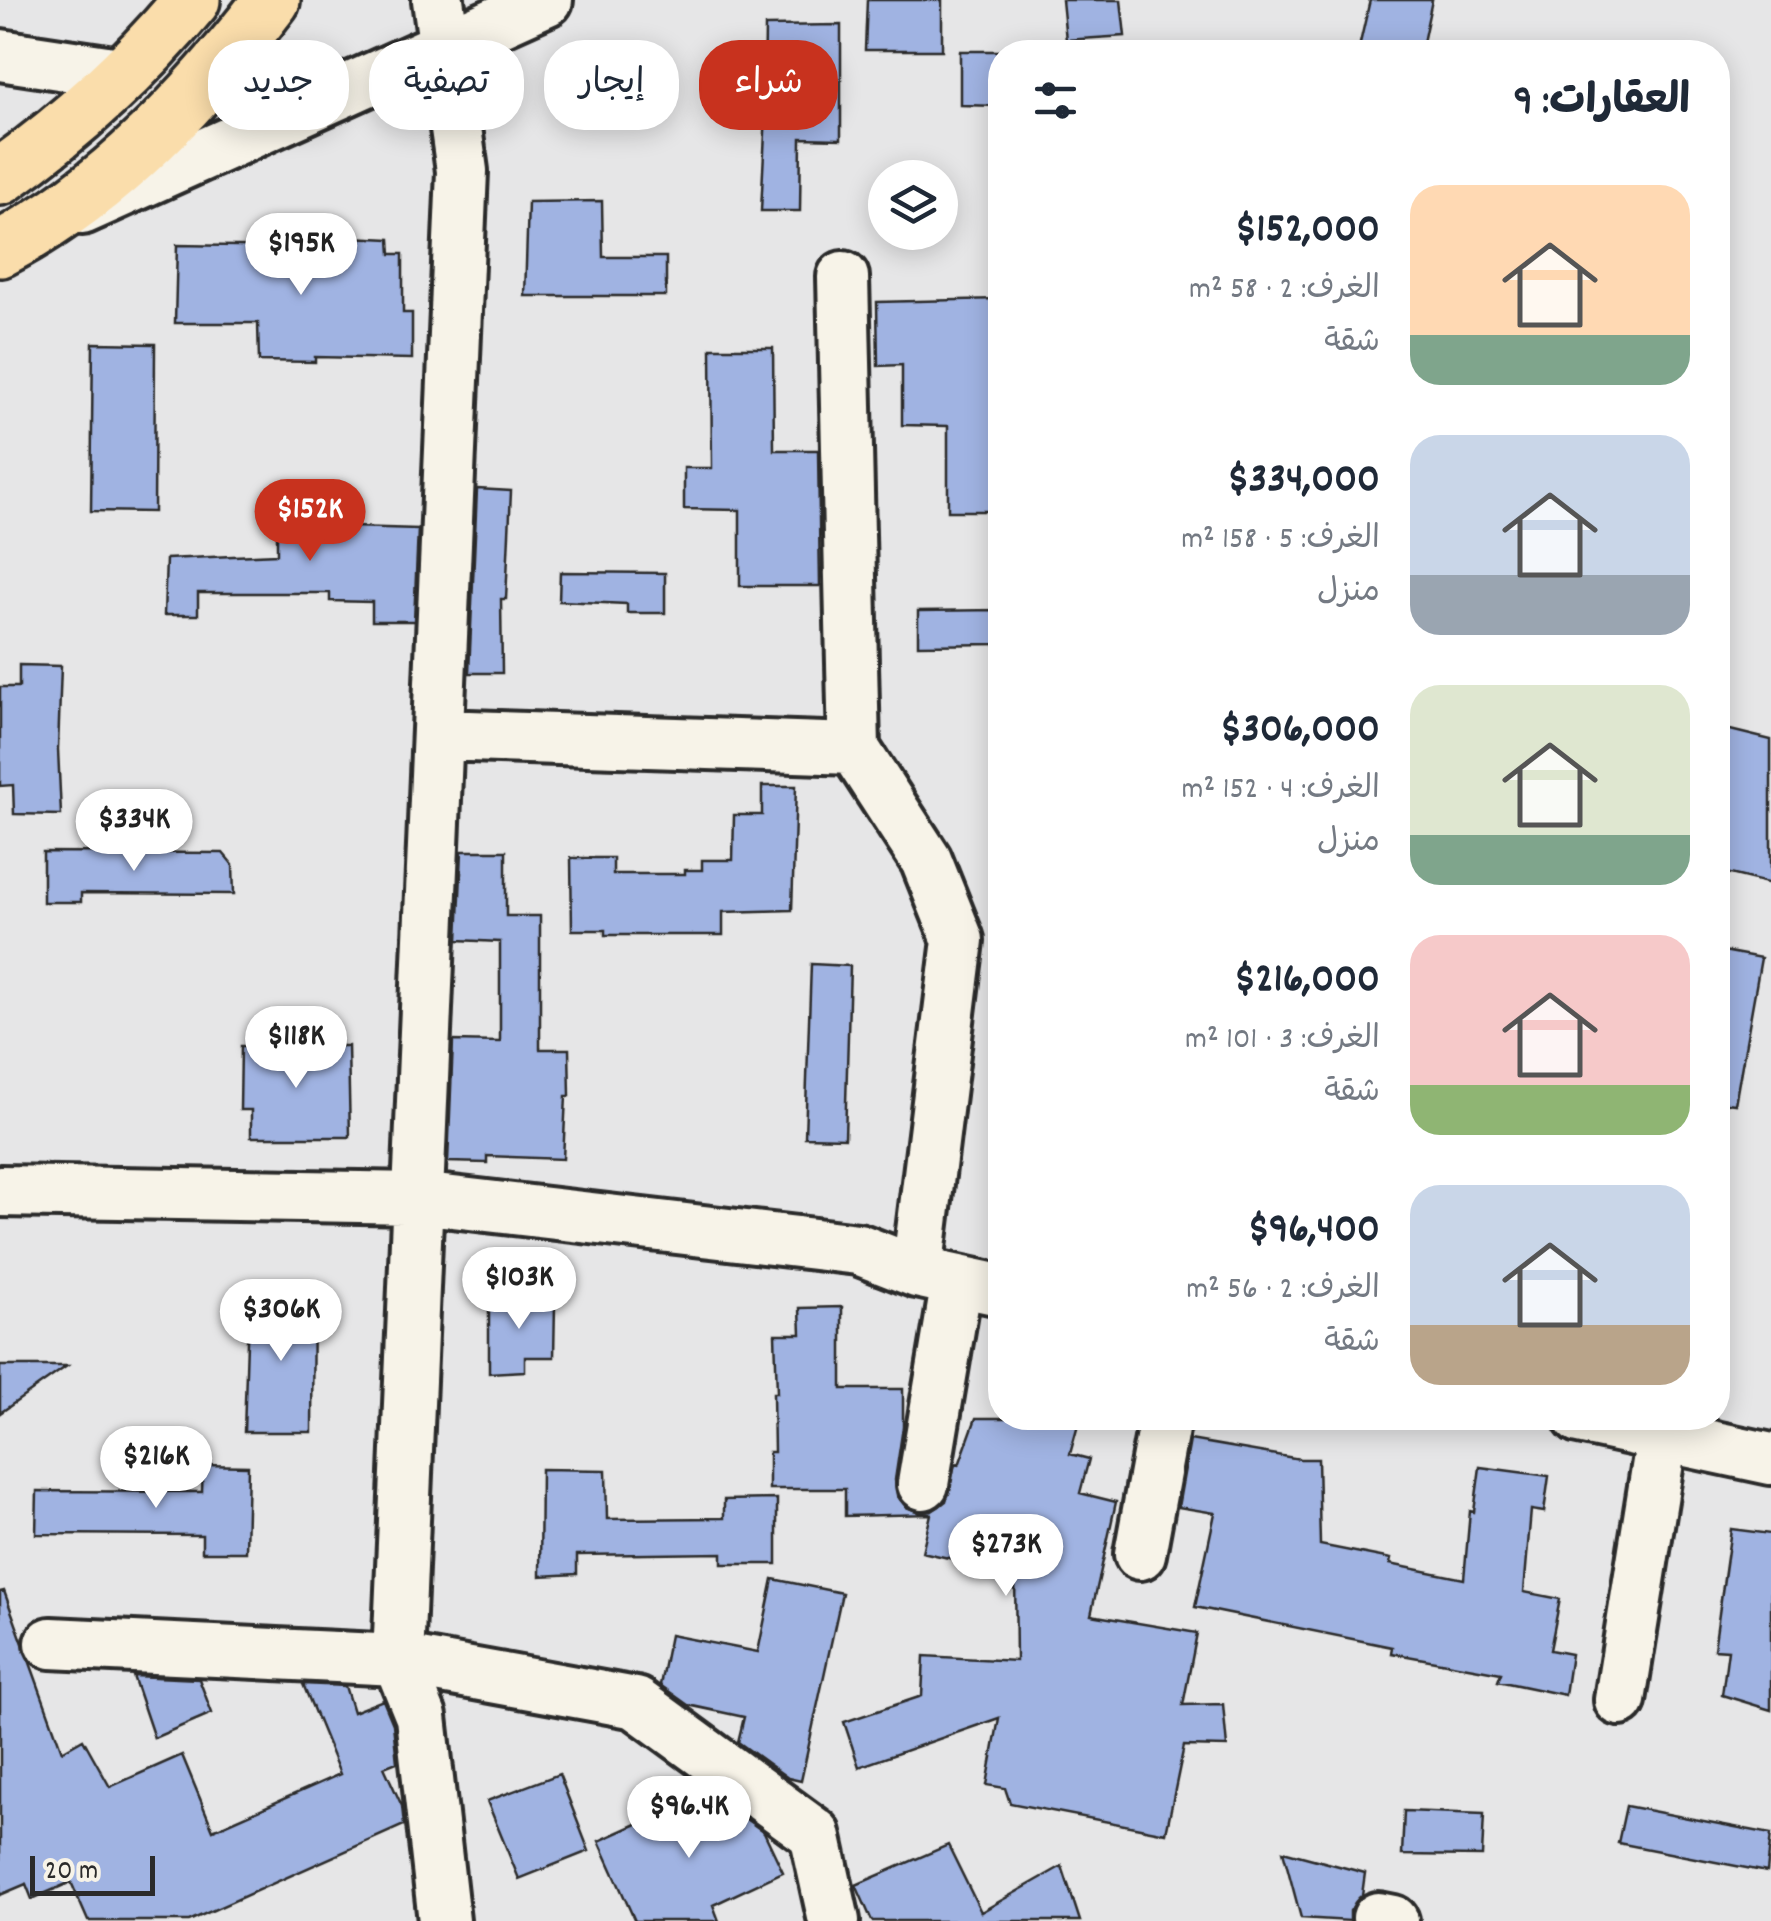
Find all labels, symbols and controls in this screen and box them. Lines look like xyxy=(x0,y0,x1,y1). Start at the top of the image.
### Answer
chip: جديد xyxy=(208,40,349,130)
chip: تصفية xyxy=(369,40,524,130)
chip: إيجار xyxy=(544,40,679,130)
chip: شراء xyxy=(699,40,838,130)
icon: filters xyxy=(1028,73,1083,128)
text: العقارات: 9 xyxy=(1513,74,1690,134)
map controls xyxy=(868,160,958,250)
button: layers xyxy=(868,160,958,250)
text: $152,000 xyxy=(1235,202,1380,262)
pin: $195K xyxy=(231,213,371,298)
text: $195K xyxy=(267,222,335,268)
icon: home xyxy=(1490,225,1610,345)
text: الغرف: 2 · 58 m² xyxy=(1189,268,1380,314)
text: شقة xyxy=(1324,321,1380,367)
text: $334,000 xyxy=(1227,452,1380,512)
icon: home xyxy=(1490,475,1610,595)
pin: $152K xyxy=(240,479,380,564)
text: $152K xyxy=(277,488,343,534)
text: الغرف: 5 · 158 m² xyxy=(1181,518,1380,564)
text: منزل xyxy=(1317,571,1380,617)
text: $306,000 xyxy=(1220,702,1380,762)
icon: home xyxy=(1490,725,1610,845)
text: الغرف: 4 · 152 m² xyxy=(1182,768,1380,814)
pin: $334K xyxy=(64,789,204,874)
text: $334K xyxy=(98,798,170,844)
text: منزل xyxy=(1317,821,1380,867)
text: $216,000 xyxy=(1234,952,1380,1012)
icon: home xyxy=(1490,975,1610,1095)
pin: $118K xyxy=(226,1006,366,1091)
text: $118K xyxy=(267,1015,325,1061)
text: الغرف: 3 · 101 m² xyxy=(1185,1018,1380,1064)
text: شقة xyxy=(1324,1071,1380,1117)
text: $96,400 xyxy=(1248,1202,1380,1262)
icon: home xyxy=(1490,1225,1610,1345)
pin: $103K xyxy=(449,1247,589,1332)
text: $103K xyxy=(484,1256,554,1302)
text: الغرف: 2 · 56 m² xyxy=(1186,1268,1380,1314)
pin: $306K xyxy=(211,1279,351,1364)
text: $306K xyxy=(242,1288,320,1334)
text: شقة xyxy=(1324,1321,1380,1367)
pin: $216K xyxy=(86,1426,226,1511)
text: $216K xyxy=(122,1435,190,1481)
pin: $273K xyxy=(936,1514,1076,1599)
text: $273K xyxy=(970,1523,1042,1569)
pin: $96.4K xyxy=(608,1776,770,1861)
text: $96.4K xyxy=(649,1785,729,1831)
scale bar xyxy=(30,1851,155,1896)
text: 20 m xyxy=(45,1853,98,1893)

